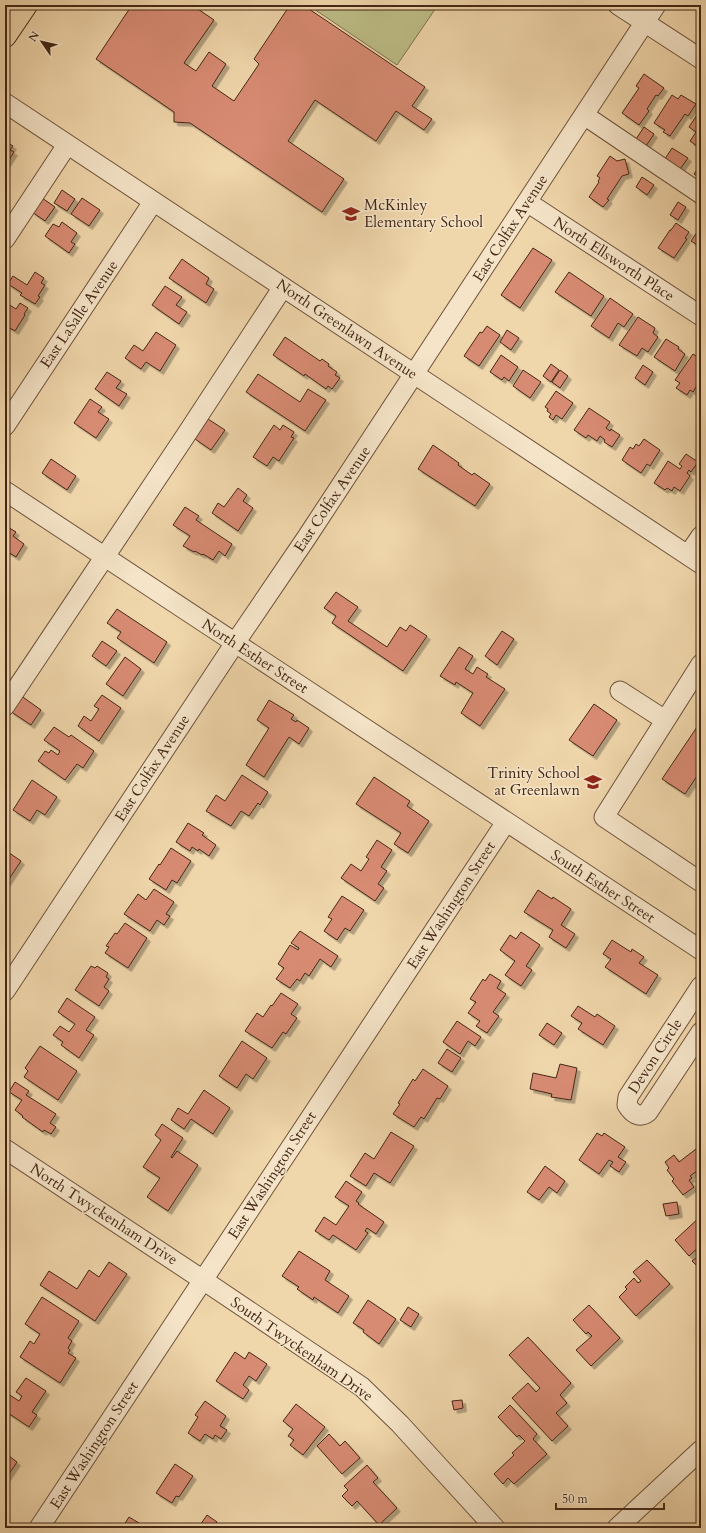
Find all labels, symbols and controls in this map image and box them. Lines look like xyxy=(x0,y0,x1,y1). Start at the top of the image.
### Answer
north arrow xyxy=(22,22,62,62)
text: N xyxy=(25,28,43,45)
street label: East Colfax Avenue xyxy=(468,170,552,285)
place label: McKinley Elementary School xyxy=(364,195,483,232)
school or university icon: McKinley Elementary School xyxy=(341,204,361,224)
street label: North Ellsworth Place xyxy=(550,212,679,306)
street label: East LaSalle Avenue xyxy=(35,256,123,372)
street label: North Greenlawn Avenue xyxy=(272,274,422,384)
street label: East Colfax Avenue xyxy=(289,442,375,556)
street label: North Esther Street xyxy=(198,614,312,698)
street label: East Colfax Avenue xyxy=(110,710,194,825)
place label: Trinity School at Greenlawn xyxy=(487,763,580,800)
school or university icon: Trinity School at Greenlawn xyxy=(583,772,603,792)
street label: East Washington Street xyxy=(402,837,500,973)
street label: South Esther Street xyxy=(547,845,659,927)
street label: Devon Circle xyxy=(623,1014,687,1097)
street label: East Washington Street xyxy=(223,1107,321,1243)
street label: North Twyckenham Drive xyxy=(26,1159,182,1269)
street label: South Twyckenham Drive xyxy=(227,1292,377,1406)
street label: East Washington Street xyxy=(45,1377,143,1513)
scale bar xyxy=(556,1485,664,1511)
text: 50 m xyxy=(562,1491,589,1507)

